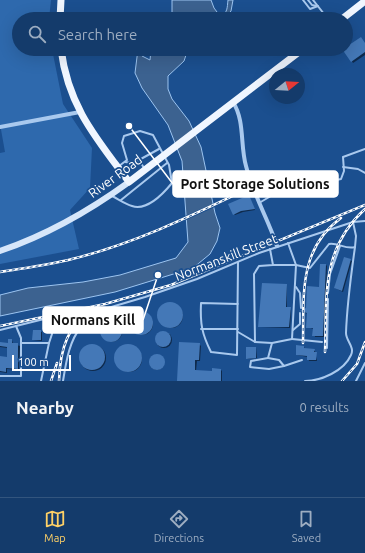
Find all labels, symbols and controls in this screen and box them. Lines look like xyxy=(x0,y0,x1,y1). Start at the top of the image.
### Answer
search box xyxy=(12,12,353,56)
icon: search xyxy=(26,23,48,45)
text: Search here xyxy=(58,26,137,43)
north arrow xyxy=(269,68,305,104)
street label: River Road xyxy=(86,152,144,200)
callout: Port Storage Solutions xyxy=(173,171,338,197)
text: Port Storage Solutions xyxy=(180,176,330,192)
street label: Normanskill Street xyxy=(173,231,279,283)
callout: Normans Kill xyxy=(43,307,143,333)
text: Normans Kill xyxy=(51,312,135,328)
scale bar xyxy=(12,353,71,372)
text: 100 m xyxy=(18,356,49,368)
text: Nearby xyxy=(16,398,74,417)
text: 0 results xyxy=(299,400,349,414)
tab: Map xyxy=(44,508,66,544)
tab: Directions xyxy=(154,508,204,544)
tab: Saved xyxy=(292,508,321,544)

